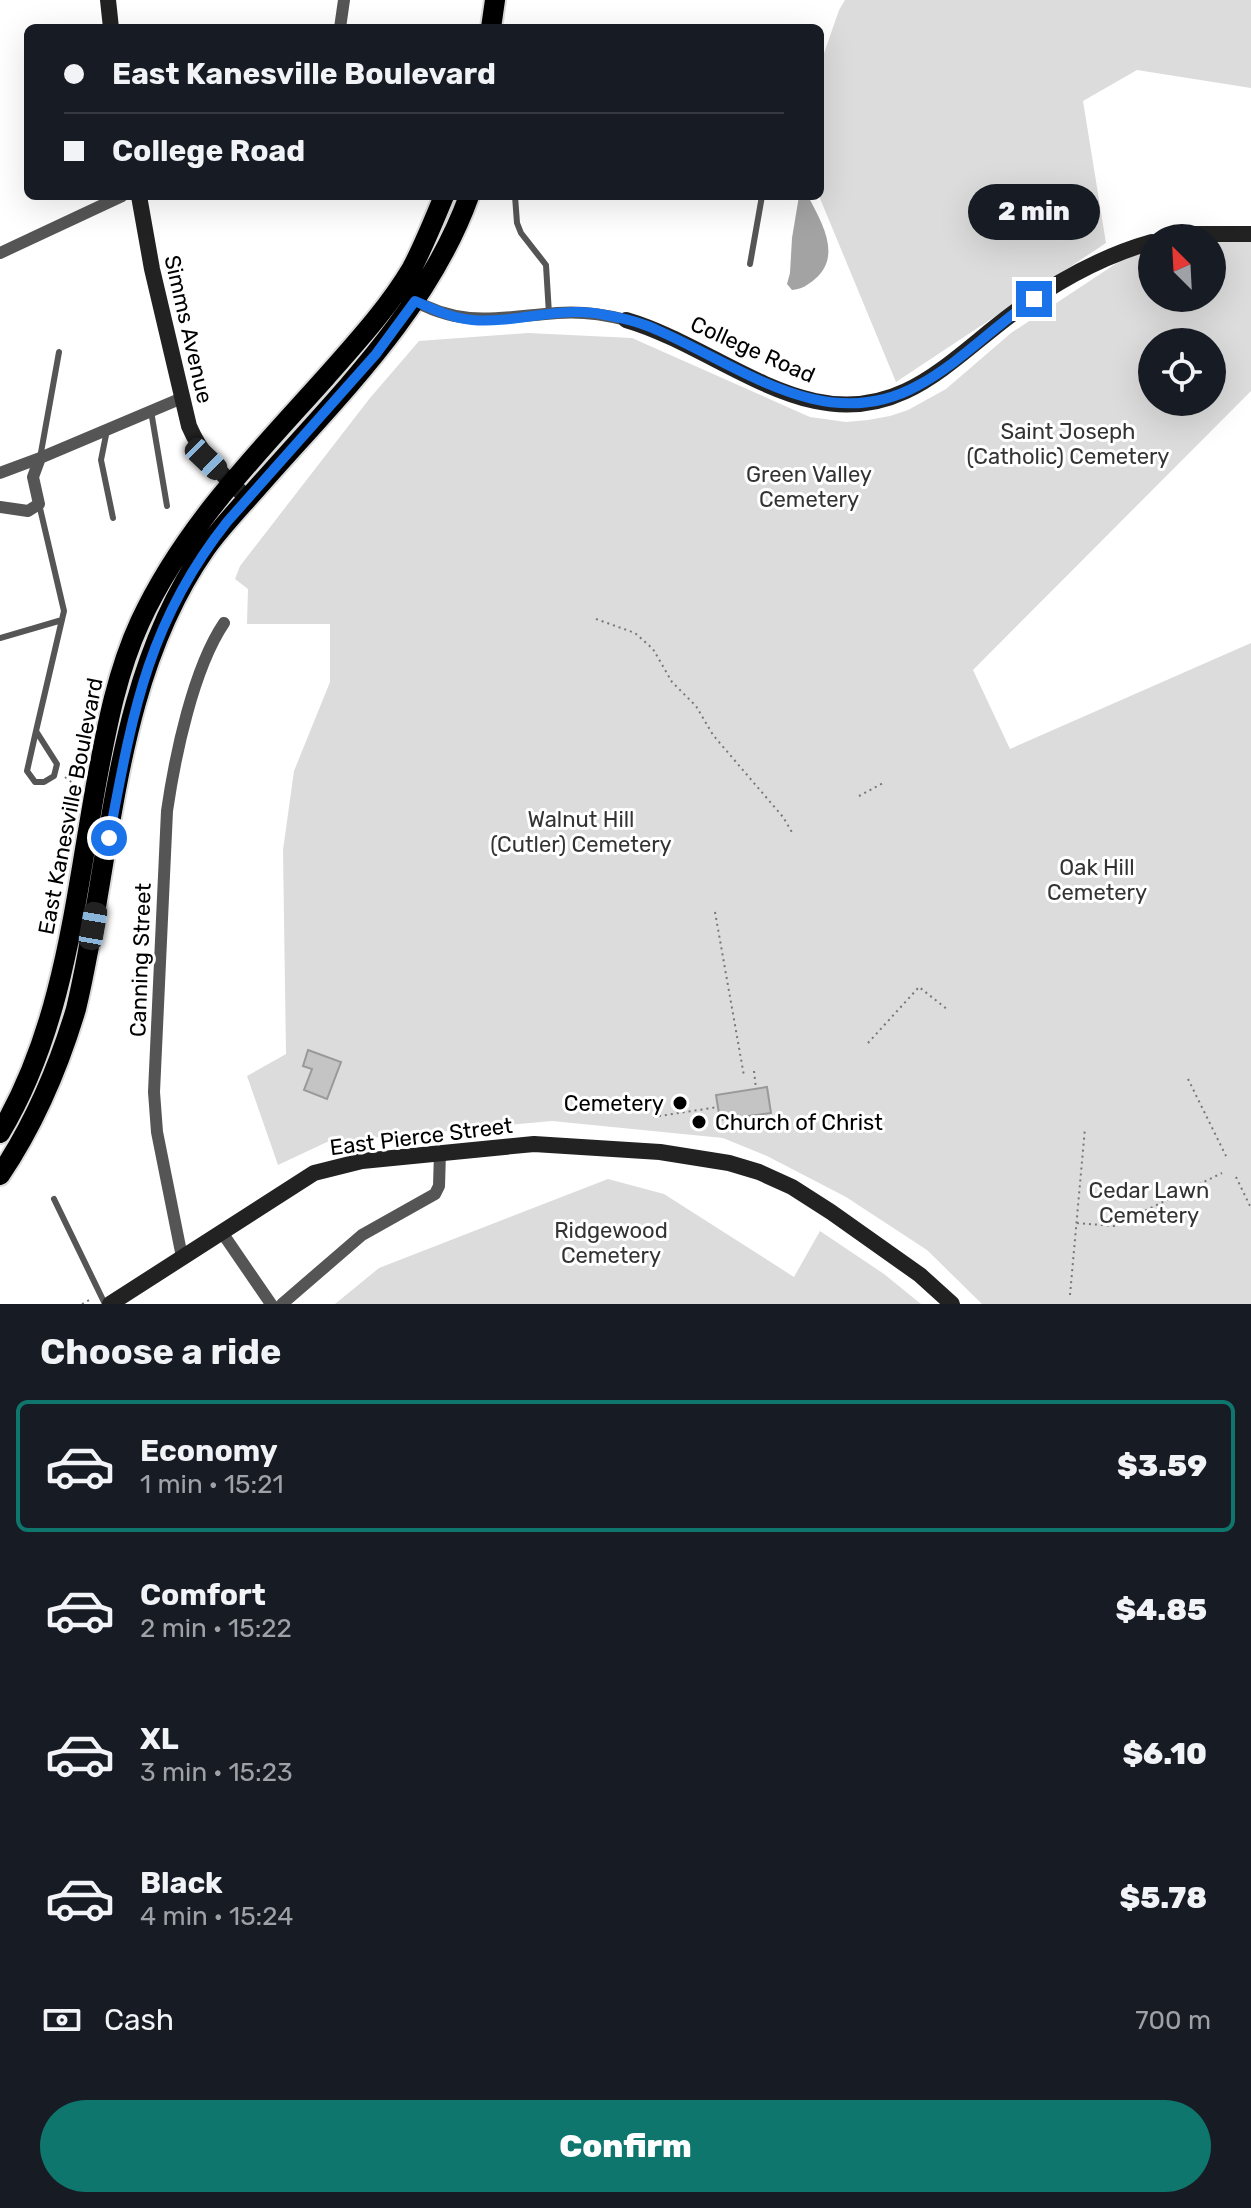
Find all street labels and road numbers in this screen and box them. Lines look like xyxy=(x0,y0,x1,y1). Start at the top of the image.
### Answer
street label: Simms Avenue xyxy=(158,252,219,406)
street label: College Road xyxy=(686,310,819,389)
street label: East Kanesville Boulevard xyxy=(32,675,109,937)
street label: Canning Street xyxy=(124,882,157,1038)
street label: East Pierce Street xyxy=(328,1112,514,1161)

